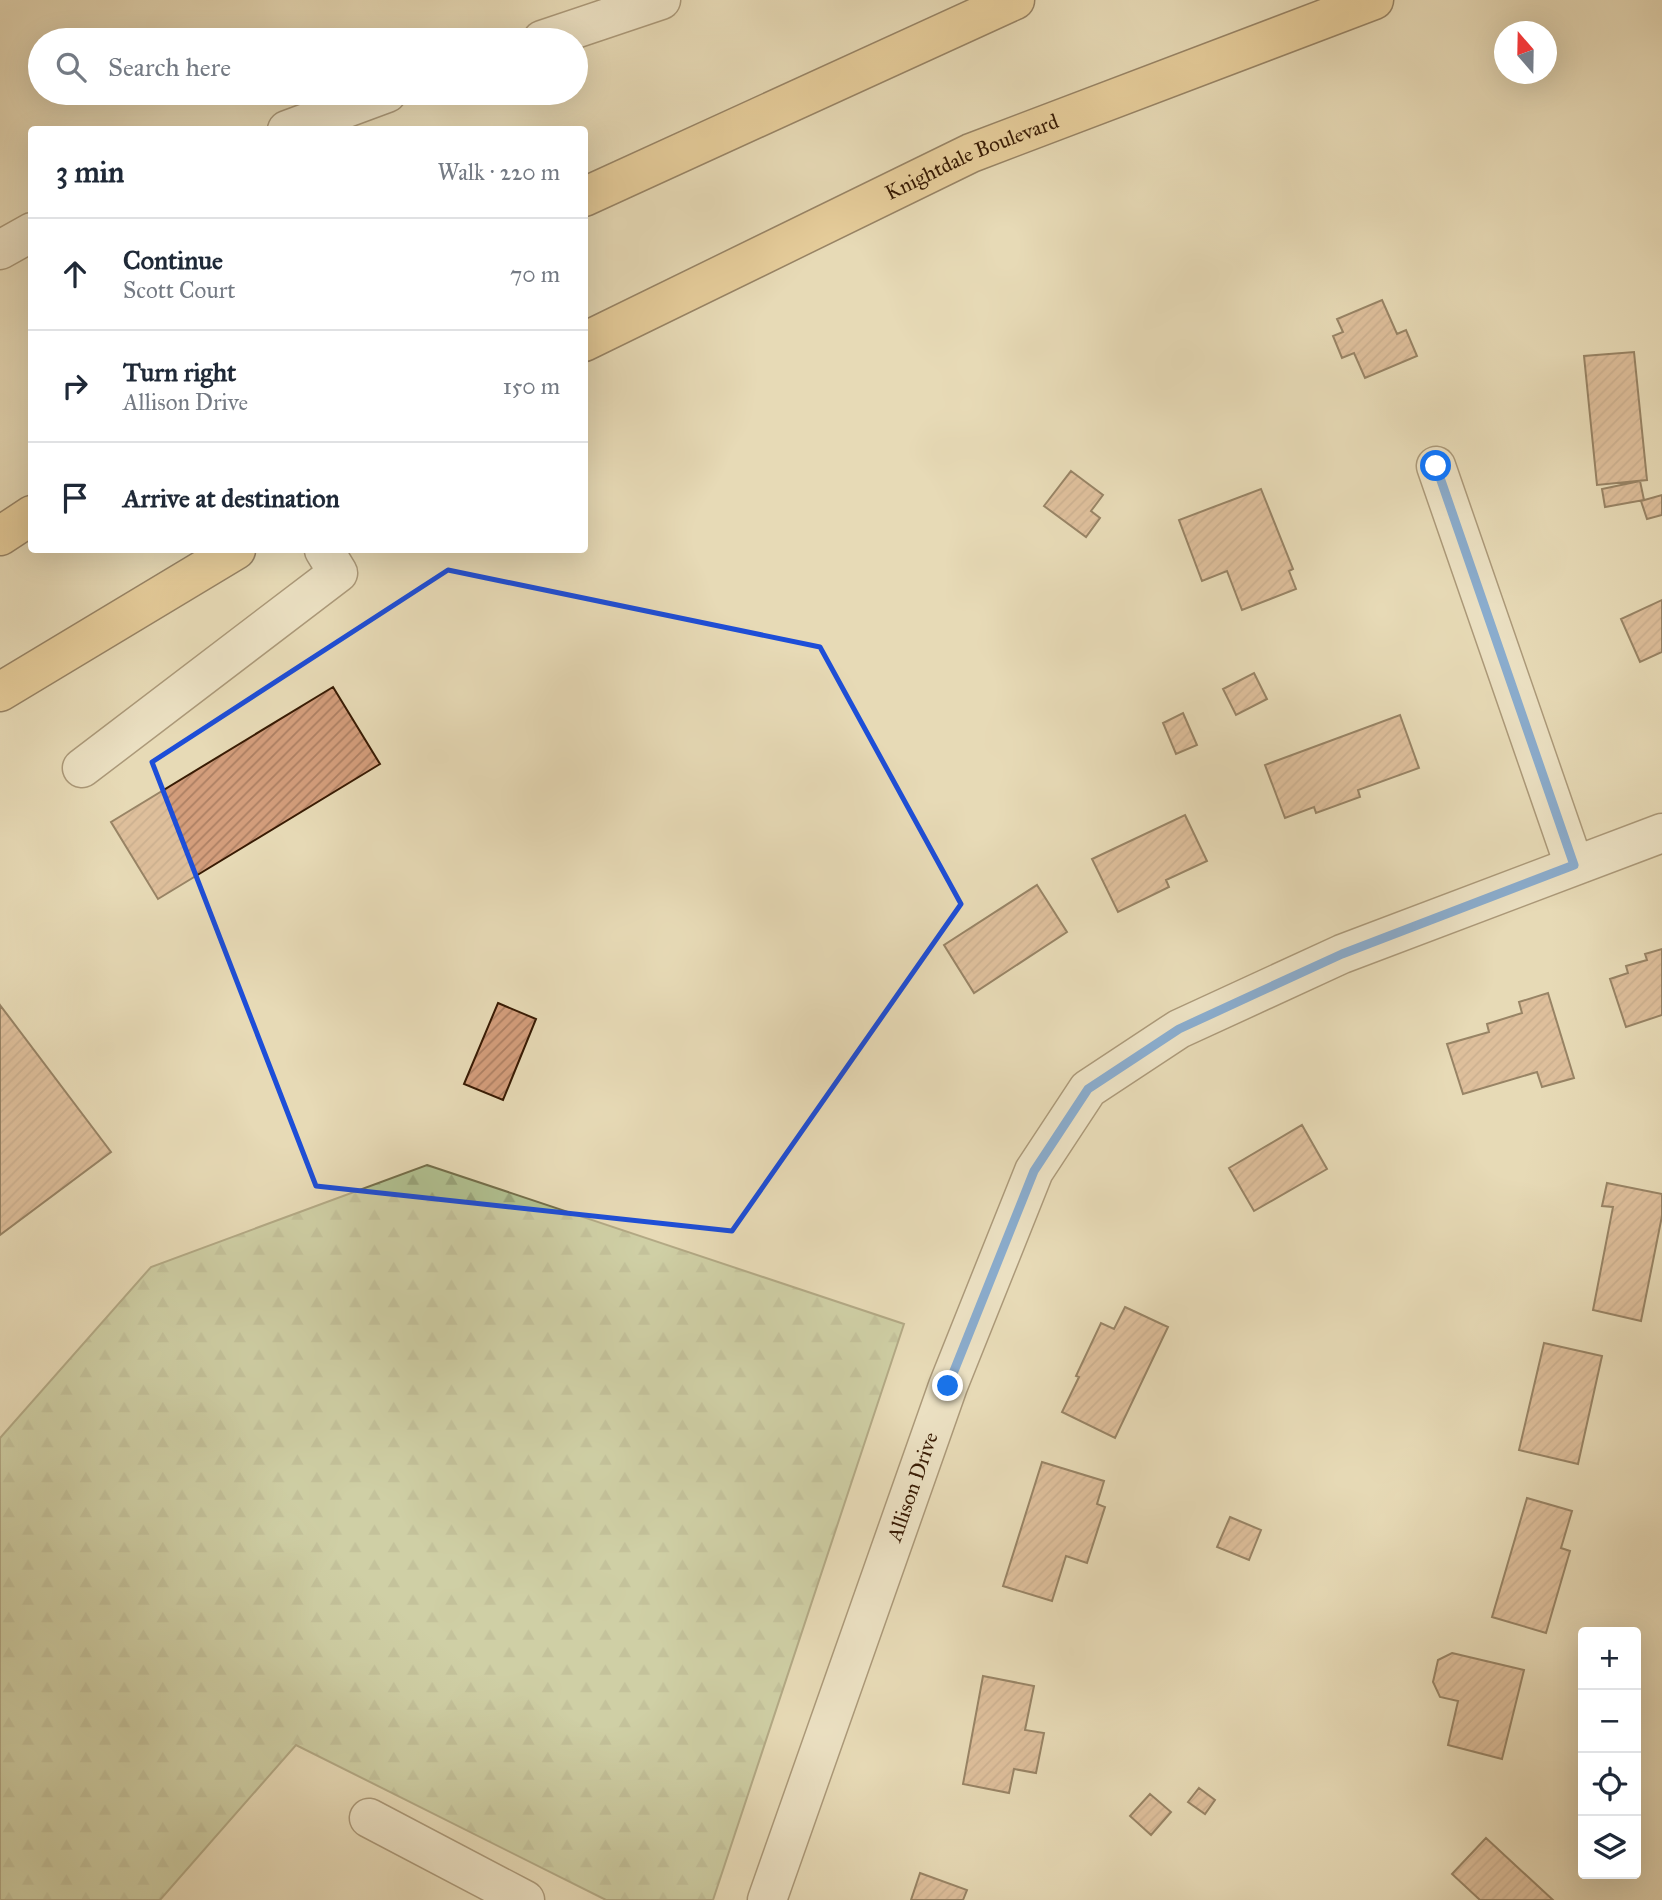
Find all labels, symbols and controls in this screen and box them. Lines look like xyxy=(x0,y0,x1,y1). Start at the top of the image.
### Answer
north arrow xyxy=(1494,21,1557,84)
search box xyxy=(28,28,588,105)
icon: search xyxy=(52,48,90,86)
text: Search here xyxy=(108,51,231,83)
street label: Knightdale Boulevard xyxy=(881,108,1063,206)
text: 3 min xyxy=(56,154,124,190)
text: Walk · 220 m xyxy=(437,158,560,186)
text: Continue xyxy=(123,244,223,276)
icon: ahead xyxy=(56,255,94,293)
text: 70 m xyxy=(510,260,560,288)
text: Scott Court xyxy=(123,276,235,304)
text: Turn right xyxy=(123,356,236,388)
icon: right xyxy=(56,367,94,405)
text: 150 m xyxy=(503,372,560,400)
text: Allison Drive xyxy=(123,388,248,416)
route start xyxy=(1420,450,1451,481)
icon: arrive xyxy=(56,479,94,517)
text: Arrive at destination xyxy=(123,482,340,514)
route end xyxy=(932,1370,963,1401)
street label: Allison Drive xyxy=(881,1428,944,1546)
map controls xyxy=(1578,1627,1641,1879)
button: + xyxy=(1578,1627,1641,1690)
button: − xyxy=(1578,1690,1641,1753)
button: locate xyxy=(1578,1753,1641,1816)
button: layers xyxy=(1578,1816,1641,1879)

